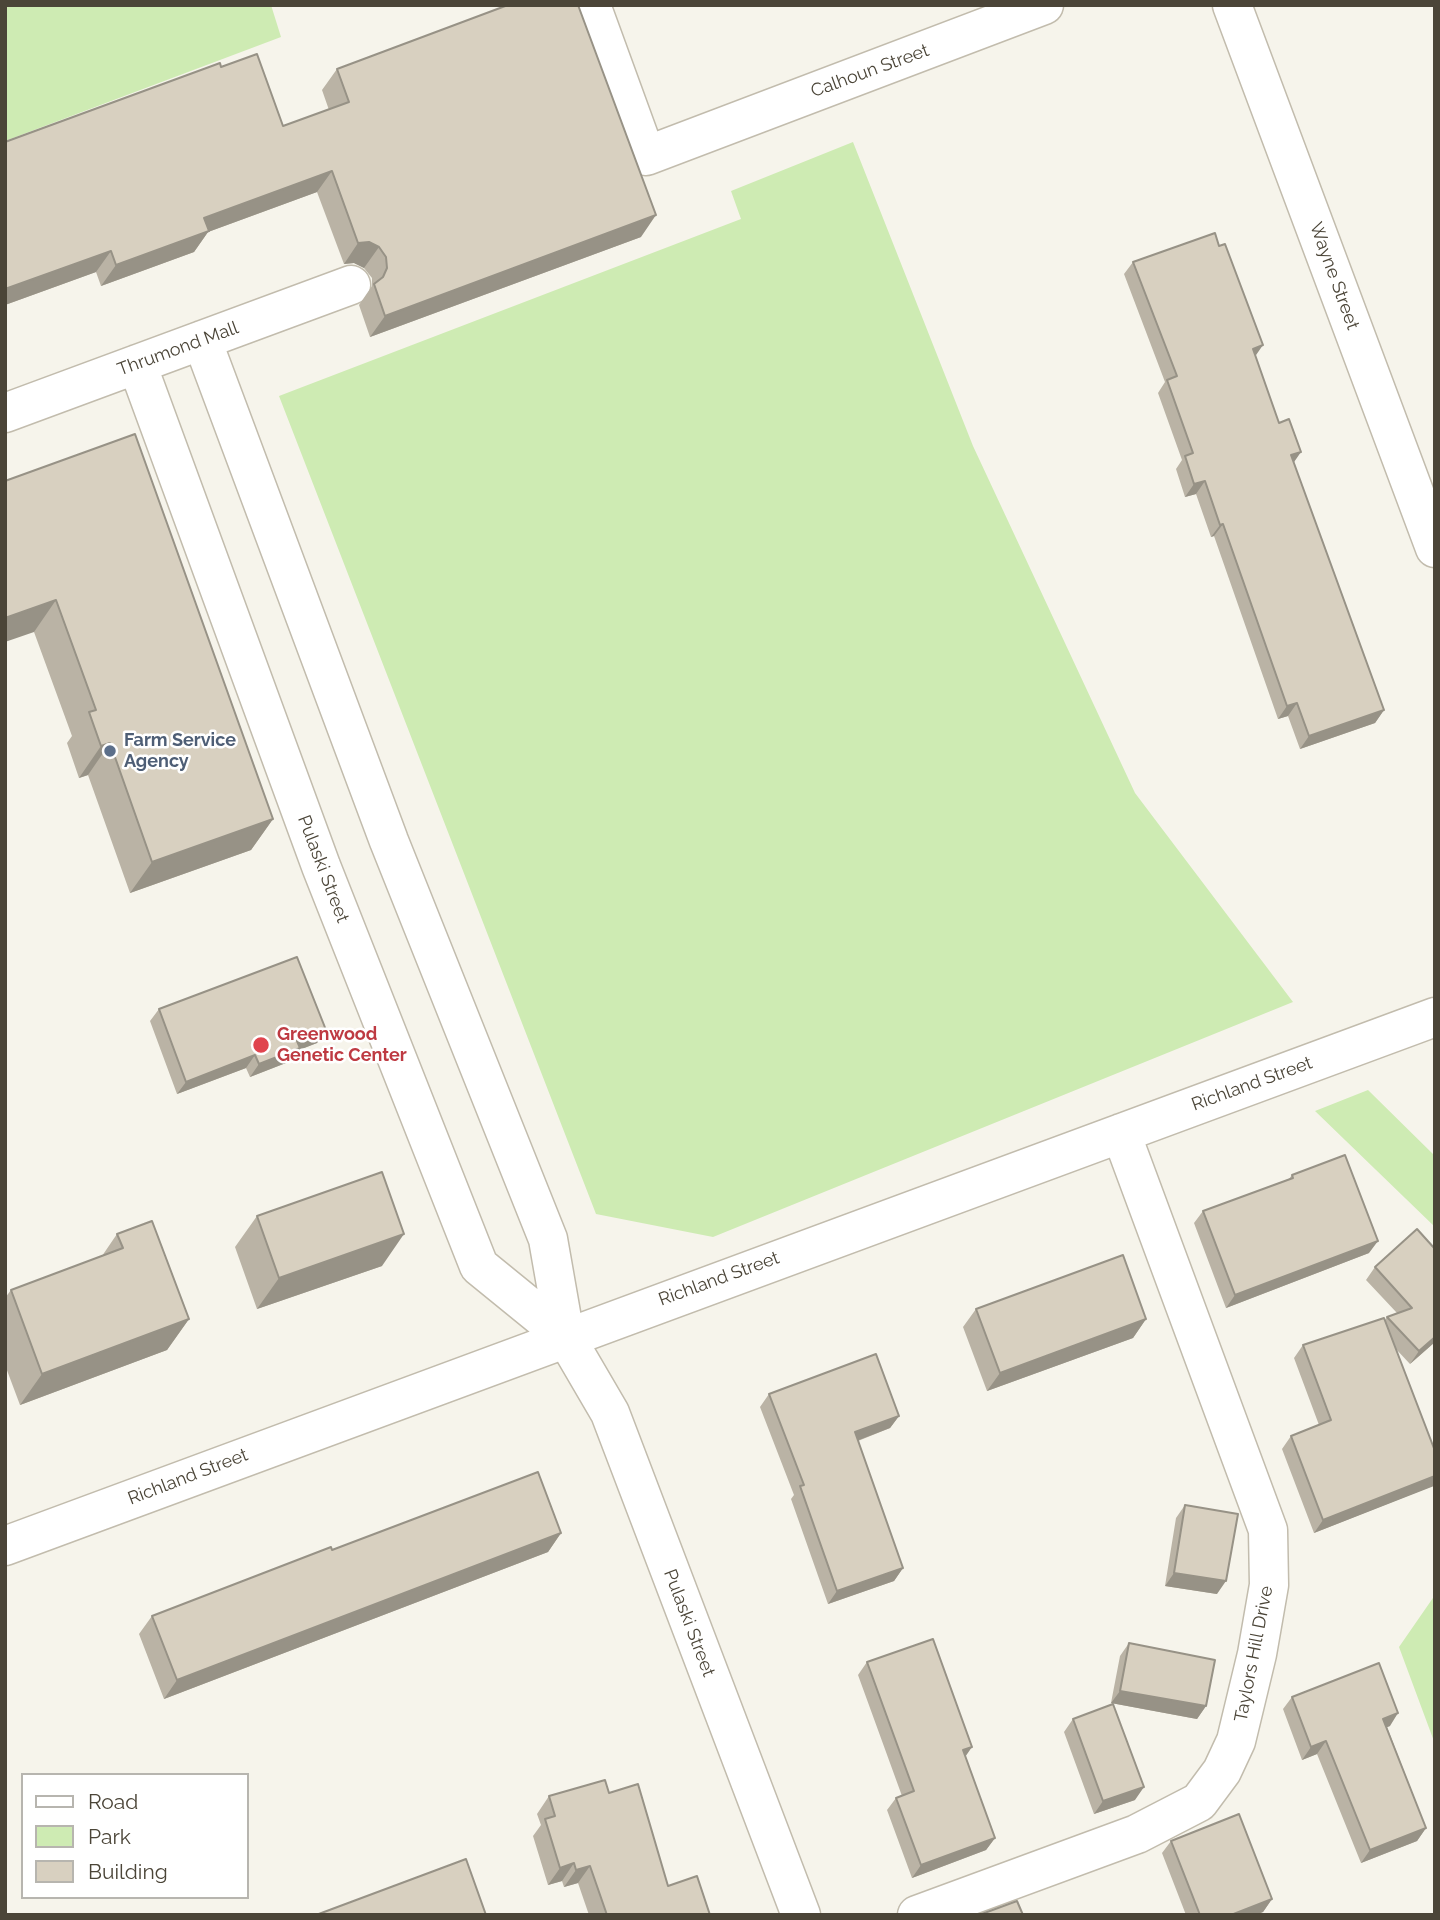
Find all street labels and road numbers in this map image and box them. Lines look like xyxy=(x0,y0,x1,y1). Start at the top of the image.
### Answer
street label: Calhoun Street xyxy=(808,40,932,102)
street label: Wayne Street xyxy=(1305,219,1363,333)
street label: Thrumond Mall xyxy=(114,317,242,381)
street label: Pulaski Street xyxy=(293,812,353,926)
street label: Richland Street xyxy=(1189,1052,1315,1116)
street label: Richland Street xyxy=(656,1247,782,1311)
street label: Richland Street xyxy=(125,1444,251,1510)
street label: Pulaski Street xyxy=(659,1566,719,1680)
street label: Taylors Hill Drive xyxy=(1230,1584,1278,1724)

